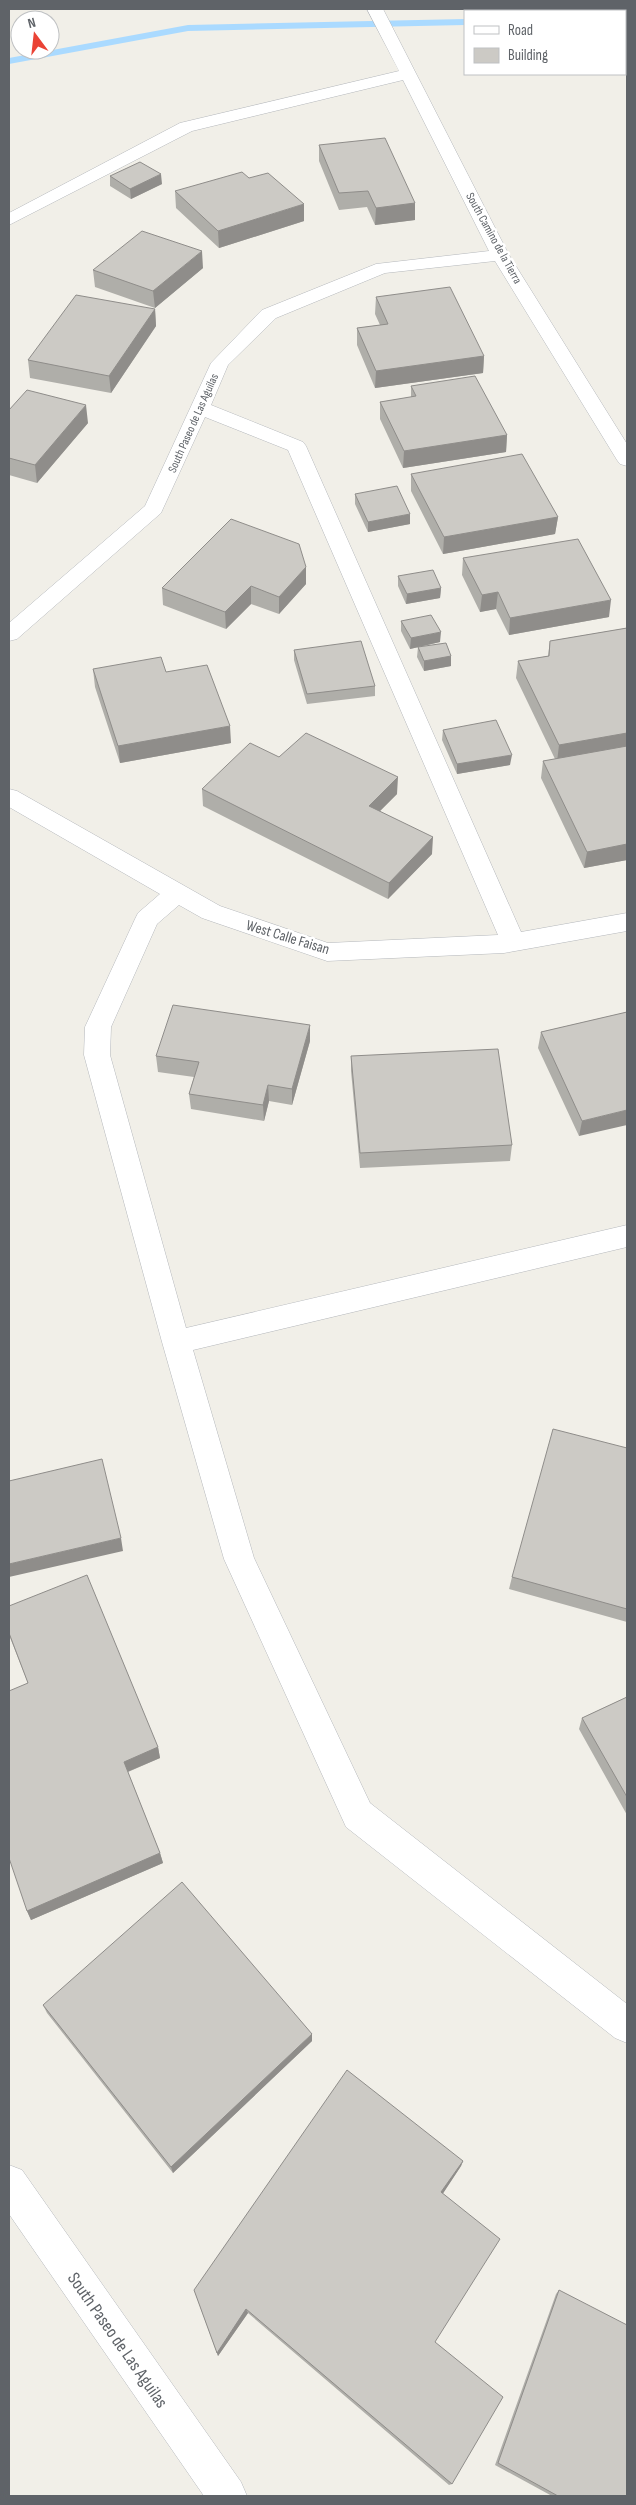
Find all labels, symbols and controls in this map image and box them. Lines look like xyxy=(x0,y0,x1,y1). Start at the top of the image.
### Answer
north arrow xyxy=(10,10,60,60)
legend xyxy=(464,10,626,75)
text: N xyxy=(26,14,38,32)
text: Road xyxy=(508,21,533,40)
text: Building xyxy=(508,46,548,65)
street label: South Camino de la Tierra xyxy=(462,190,525,287)
street label: South Paseo de Las Aguilas xyxy=(165,371,222,475)
street label: West Calle Faisan xyxy=(244,916,332,959)
street label: South Paseo de Las Aguilas xyxy=(63,2269,172,2412)

